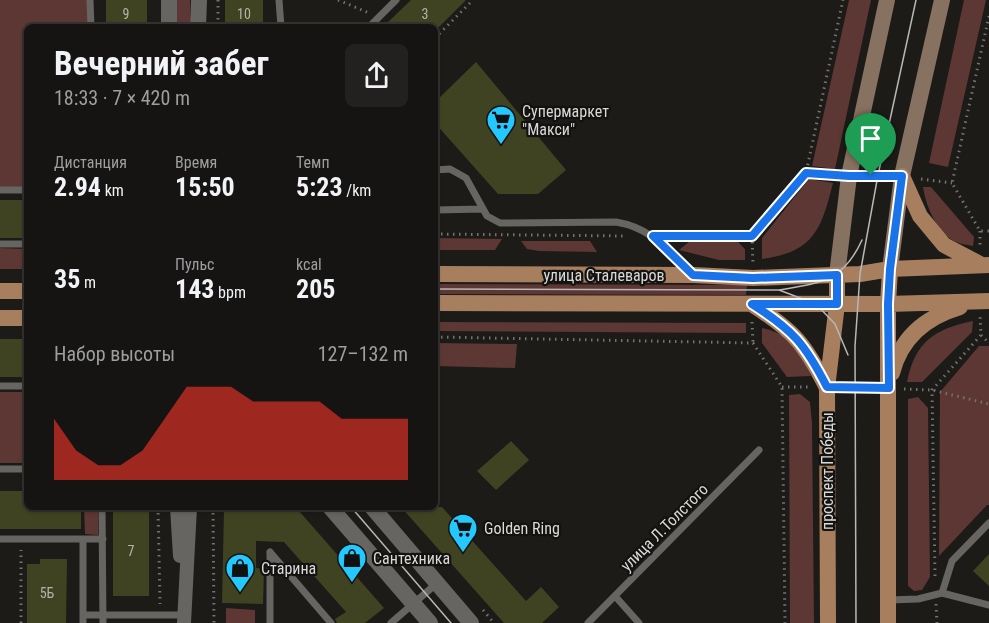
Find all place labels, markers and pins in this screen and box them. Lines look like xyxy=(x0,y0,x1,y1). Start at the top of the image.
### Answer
place label: Супермаркет "Макси" xyxy=(522,102,609,139)
supermarket icon: Супермаркет "Макси" xyxy=(485,104,517,146)
pin xyxy=(845,113,896,175)
supermarket icon: Golden Ring xyxy=(447,512,479,554)
place label: Golden Ring xyxy=(484,519,560,538)
shop icon: Сантехника xyxy=(336,542,368,584)
place label: Сантехника xyxy=(373,549,450,568)
shop icon: Старина xyxy=(224,552,256,594)
place label: Старина xyxy=(261,559,316,578)

